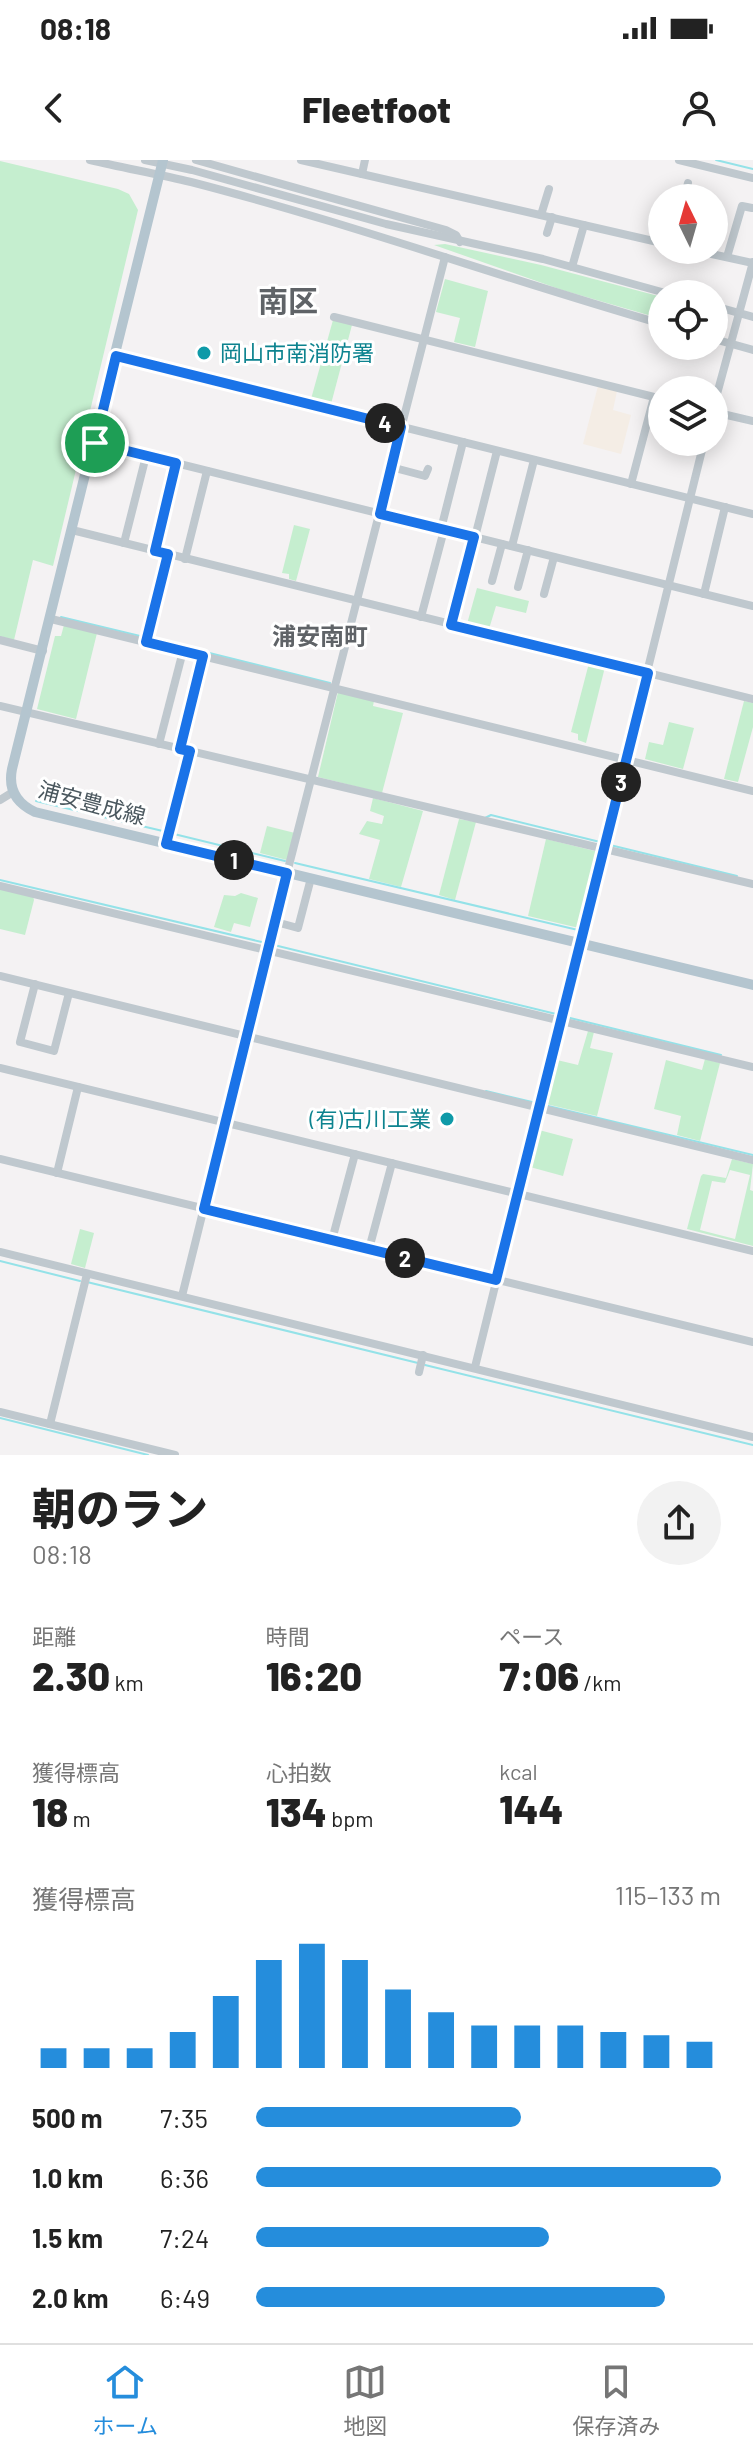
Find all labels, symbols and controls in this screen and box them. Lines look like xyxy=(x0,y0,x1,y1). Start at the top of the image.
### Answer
text: 08:18 xyxy=(40,10,111,46)
icon: back xyxy=(32,86,76,130)
icon: person xyxy=(677,86,721,130)
text: Fleetfoot xyxy=(302,87,451,130)
north arrow xyxy=(648,184,728,264)
map controls xyxy=(648,184,728,456)
button: locate xyxy=(648,280,728,360)
district label: 南区 xyxy=(258,282,318,318)
place label: 岡山市南消防署 xyxy=(220,339,374,365)
marker: 岡山市南消防署 xyxy=(195,344,213,362)
button: layers xyxy=(648,376,728,456)
pin: 4 xyxy=(365,403,405,443)
pin xyxy=(61,409,129,477)
text: 4 xyxy=(378,410,392,436)
icon: arrive xyxy=(73,421,117,465)
district label: 浦安南町 xyxy=(272,621,368,650)
pin: 3 xyxy=(601,762,641,802)
text: 3 xyxy=(615,769,627,795)
street label: 浦安豊成線 xyxy=(36,775,149,829)
pin: 1 xyxy=(214,840,254,880)
text: 1 xyxy=(230,847,238,873)
place label: (有)古川工業 xyxy=(309,1105,431,1131)
marker: (有)古川工業 xyxy=(438,1110,456,1128)
pin: 2 xyxy=(385,1238,425,1278)
text: 2 xyxy=(399,1245,411,1271)
text: 朝のラン xyxy=(32,1481,208,1534)
button: share xyxy=(637,1481,721,1565)
text: 08:18 xyxy=(32,1538,92,1569)
text: 距離 xyxy=(32,1623,76,1649)
text: 時間 xyxy=(266,1623,310,1649)
text: ペース xyxy=(499,1623,564,1649)
text: 2.30 xyxy=(32,1651,110,1699)
text: 16:20 xyxy=(266,1651,362,1699)
text: 7:06 xyxy=(499,1651,579,1699)
text: km xyxy=(110,1669,144,1695)
text: /km xyxy=(579,1669,621,1695)
text: kcal xyxy=(499,1758,538,1784)
text: 獲得標高 xyxy=(32,1759,120,1785)
text: 心拍数 xyxy=(266,1759,332,1785)
text: 144 xyxy=(499,1784,563,1832)
text: 18 xyxy=(32,1787,68,1835)
text: 134 xyxy=(266,1787,327,1835)
text: m xyxy=(68,1805,91,1831)
text: bpm xyxy=(327,1805,374,1831)
text: 115–133 m xyxy=(615,1879,721,1910)
text: 獲得標高 xyxy=(32,1883,136,1914)
text: 500 m xyxy=(32,2102,103,2133)
text: 7:35 xyxy=(160,2102,208,2133)
text: 1.0 km xyxy=(32,2162,103,2193)
text: 6:36 xyxy=(160,2162,209,2193)
text: 1.5 km xyxy=(32,2222,103,2253)
text: 7:24 xyxy=(160,2222,209,2253)
text: 2.0 km xyxy=(32,2282,109,2313)
text: 6:49 xyxy=(160,2282,210,2313)
tab: ホーム xyxy=(93,2360,158,2440)
tab: 地図 xyxy=(343,2360,387,2440)
tab: 保存済み xyxy=(572,2360,660,2440)

